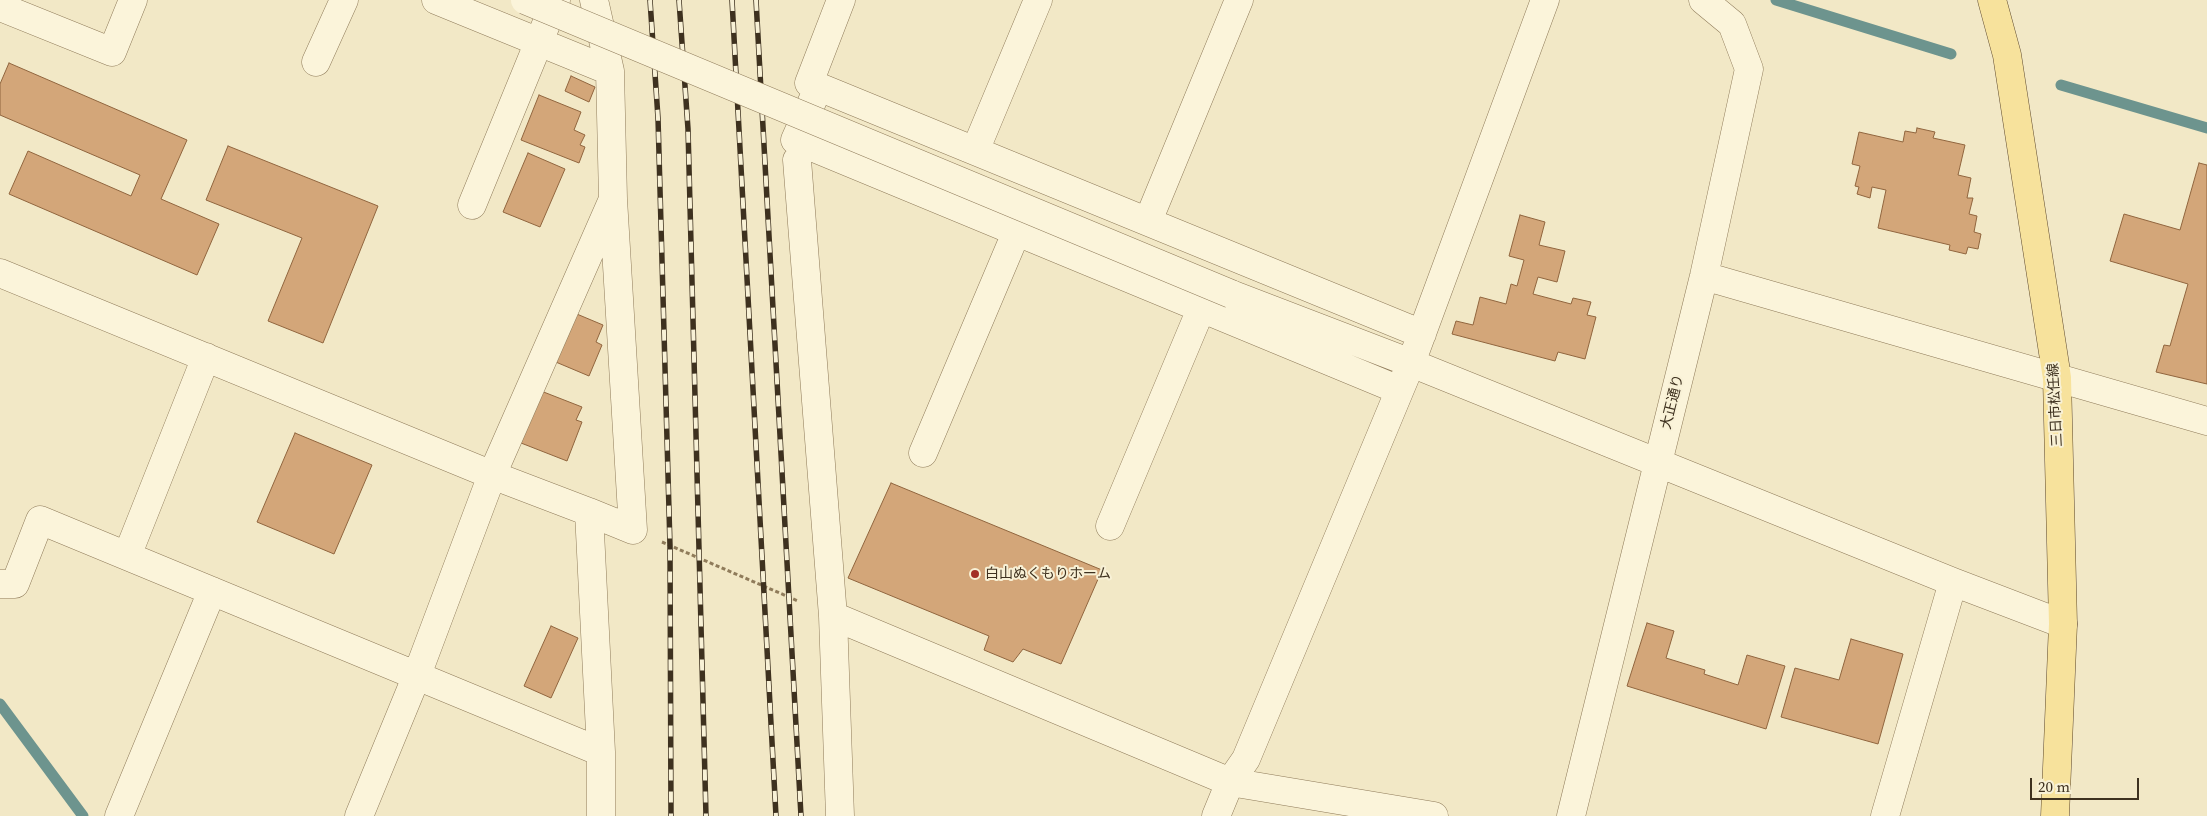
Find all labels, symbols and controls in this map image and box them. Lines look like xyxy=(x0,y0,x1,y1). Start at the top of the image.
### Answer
street label: 三日市松任線 xyxy=(2045,363,2067,447)
street label: 大正通り xyxy=(1658,373,1688,431)
place label: 白山ぬくもりホーム xyxy=(985,566,1111,582)
marker: 白山ぬくもりホーム xyxy=(969,568,981,580)
scale bar xyxy=(2032,768,2141,800)
text: 20 m xyxy=(2038,776,2070,797)

